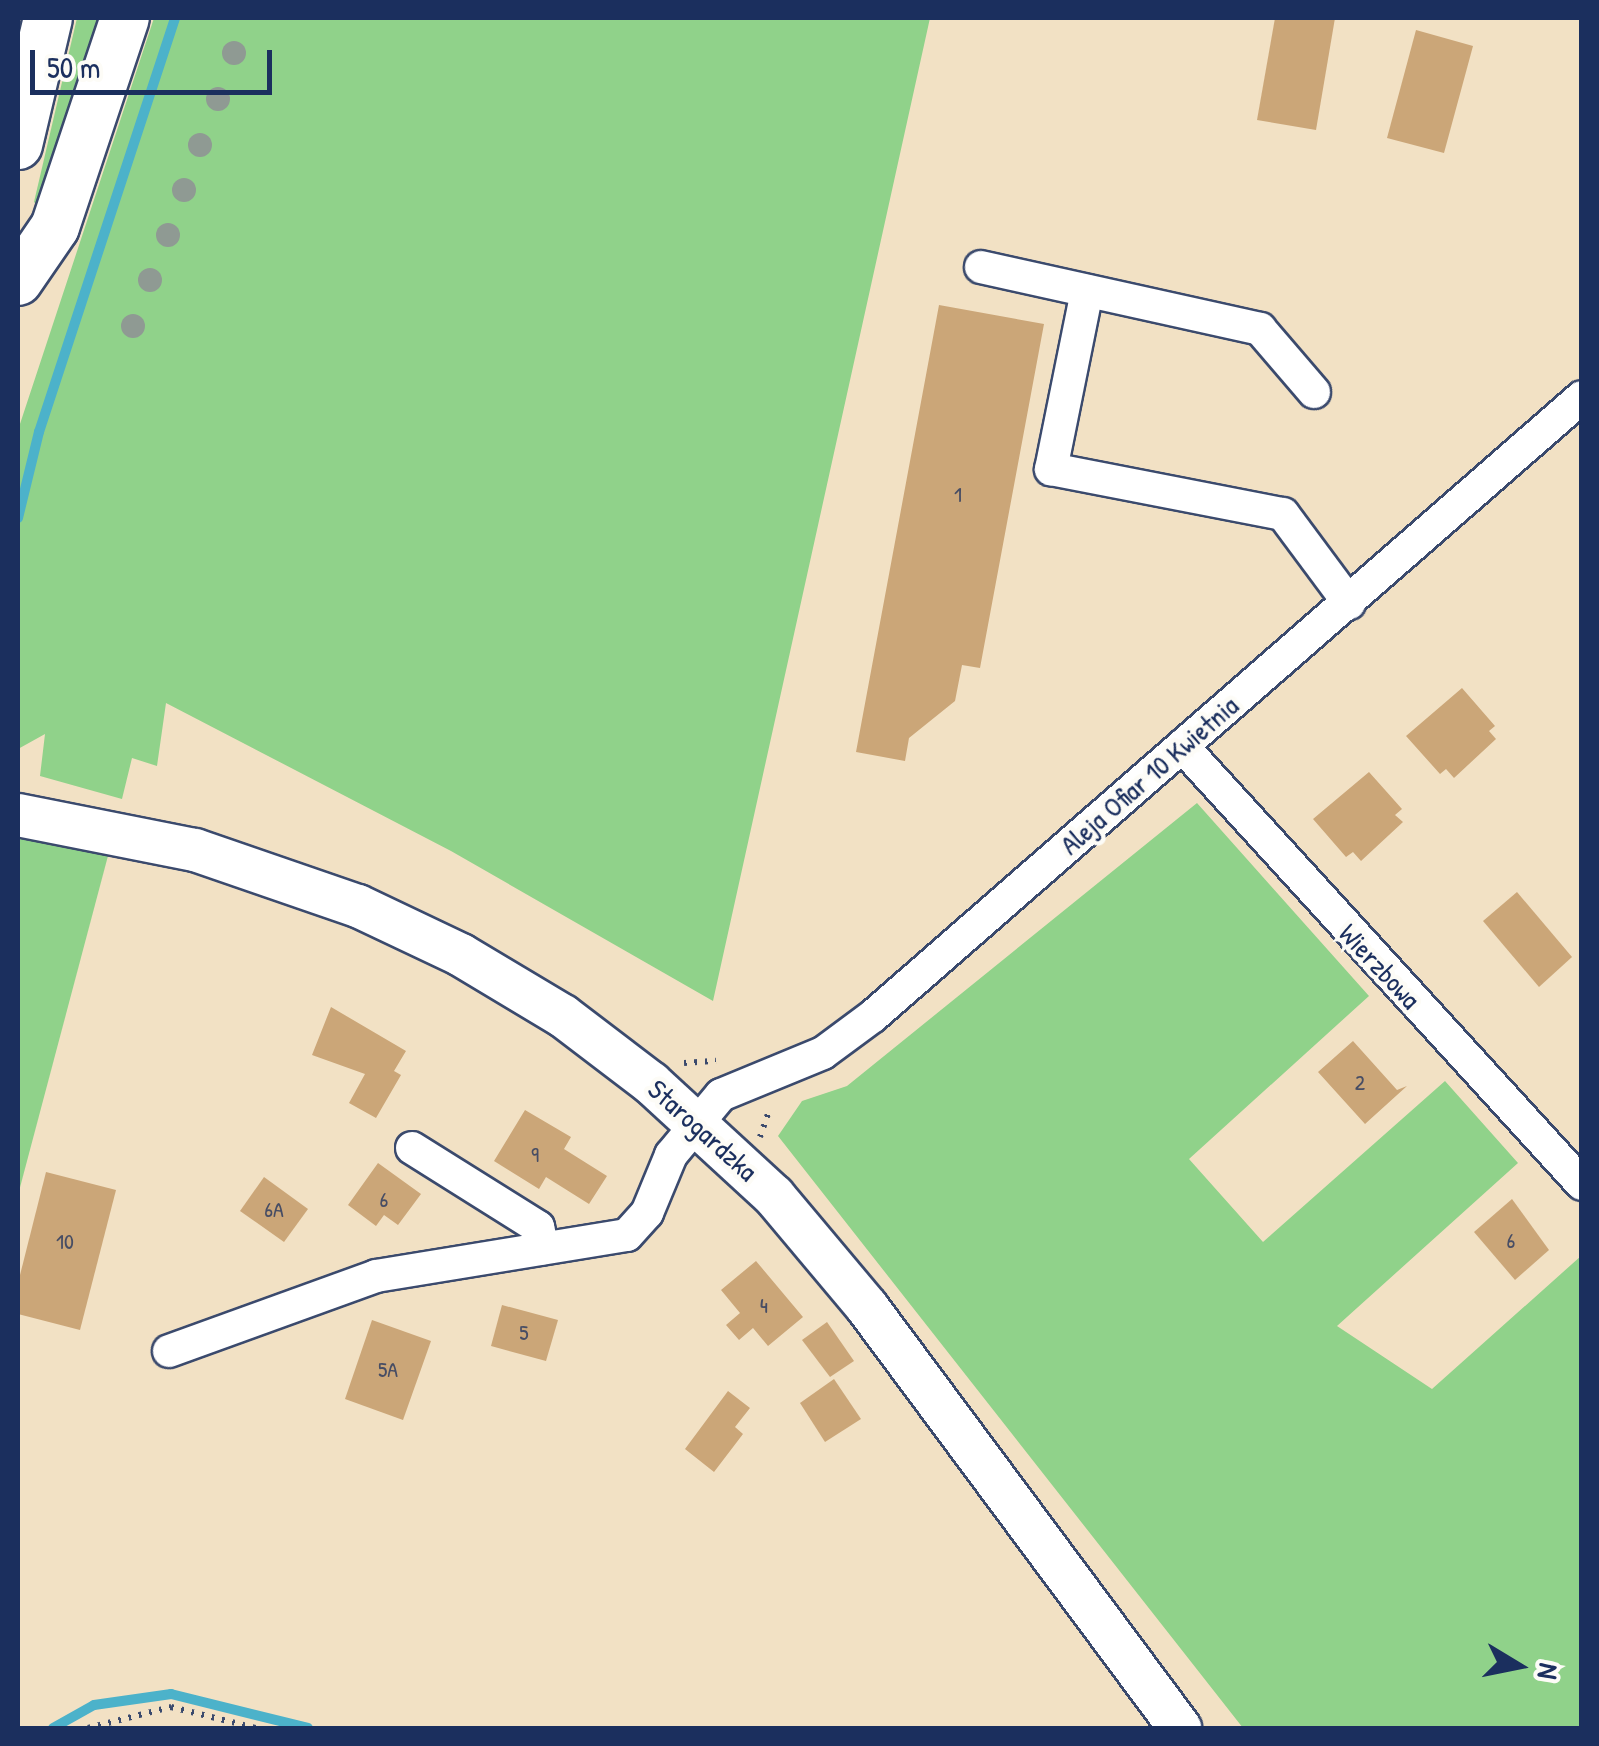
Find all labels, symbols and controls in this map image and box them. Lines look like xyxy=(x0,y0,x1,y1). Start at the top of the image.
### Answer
scale bar xyxy=(35,30,278,92)
text: 50 m xyxy=(47,47,100,87)
house number: 1 xyxy=(954,482,962,508)
street label: Aleja Ofiar 10 Kwietnia xyxy=(1053,689,1245,861)
street label: Wierzbowa xyxy=(1332,916,1428,1016)
house number: 2 xyxy=(1355,1070,1365,1096)
street label: Starogardzka xyxy=(642,1072,764,1188)
house number: 9 xyxy=(531,1142,539,1168)
house number: 6 xyxy=(380,1187,388,1213)
house number: 6A xyxy=(264,1197,284,1223)
house number: 6 xyxy=(1507,1228,1515,1254)
house number: 10 xyxy=(56,1229,74,1255)
house number: 4 xyxy=(760,1293,768,1319)
house number: 5 xyxy=(519,1320,529,1346)
house number: 5A xyxy=(378,1357,398,1383)
north arrow xyxy=(1469,1616,1569,1716)
text: N xyxy=(1529,1661,1569,1682)

